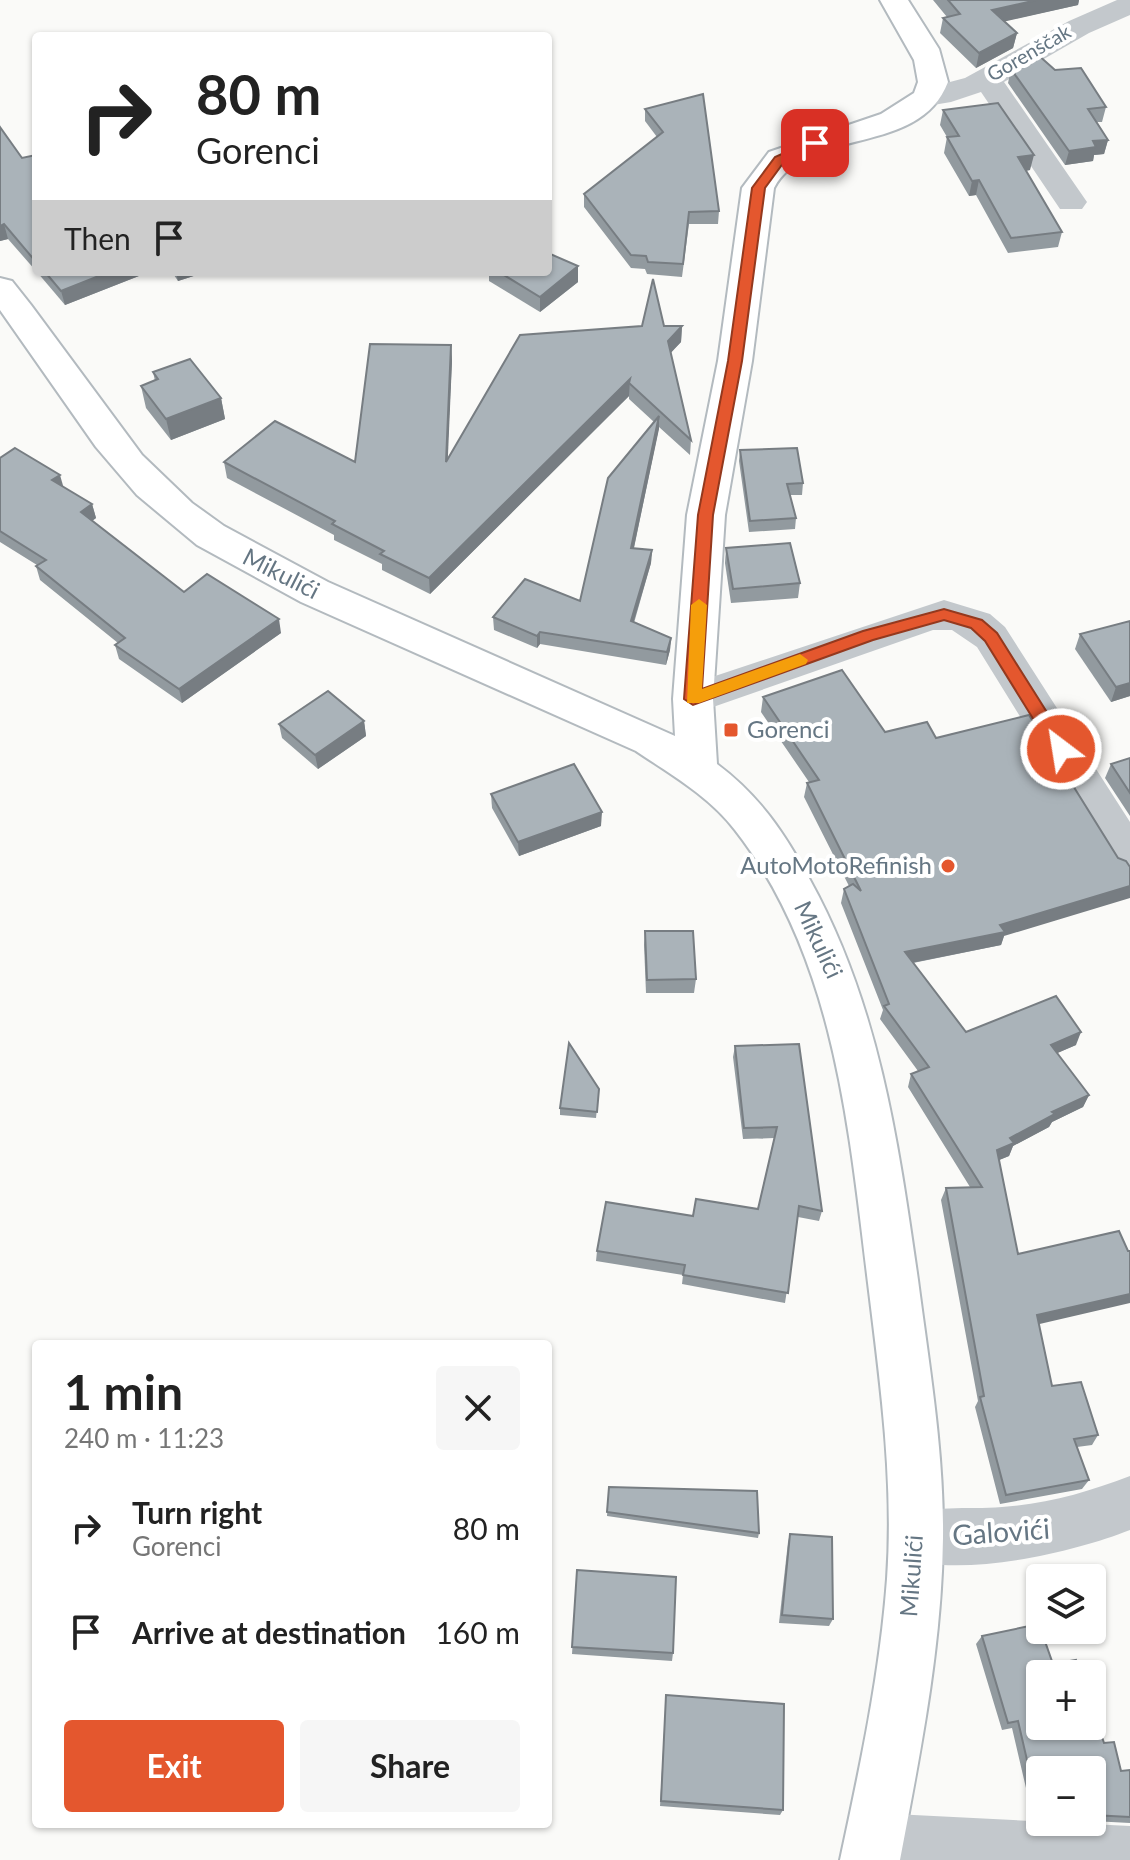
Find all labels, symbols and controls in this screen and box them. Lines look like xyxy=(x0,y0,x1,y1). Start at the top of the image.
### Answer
street label: Gorenščak xyxy=(982,18,1075,86)
text: 80 m xyxy=(196,60,321,127)
icon: right xyxy=(64,64,168,168)
pin xyxy=(781,109,849,177)
icon: arrive xyxy=(793,121,837,165)
text: Gorenci xyxy=(196,128,320,172)
icon: arrive xyxy=(147,216,191,260)
text: Then xyxy=(64,220,131,256)
street label: Mikulići xyxy=(239,541,325,604)
position arrow xyxy=(1019,707,1103,791)
place label: Gorenci xyxy=(747,714,830,743)
marker: Gorenci xyxy=(722,721,740,739)
place label: AutoMotoRefinish xyxy=(740,850,932,879)
marker: AutoMotoRefinish xyxy=(939,857,957,875)
street label: Mikulići xyxy=(789,896,850,983)
text: 1 min xyxy=(64,1363,183,1420)
button: close xyxy=(436,1366,520,1450)
text: 240 m · 11:23 xyxy=(64,1422,224,1454)
text: Turn right xyxy=(132,1494,262,1530)
icon: right xyxy=(64,1506,108,1550)
text: 80 m xyxy=(453,1510,520,1546)
street label: Galovići xyxy=(951,1511,1051,1551)
text: Gorenci xyxy=(132,1530,221,1562)
street label: Mikulići xyxy=(893,1534,928,1618)
map controls xyxy=(1026,1564,1106,1836)
button: layers xyxy=(1026,1564,1106,1644)
icon: arrive xyxy=(64,1610,108,1654)
text: Arrive at destination xyxy=(132,1614,406,1650)
text: 160 m xyxy=(435,1614,520,1650)
button: + xyxy=(1026,1660,1106,1740)
button: Exit xyxy=(64,1720,284,1812)
button: Share xyxy=(300,1720,520,1812)
button: − xyxy=(1026,1756,1106,1836)

